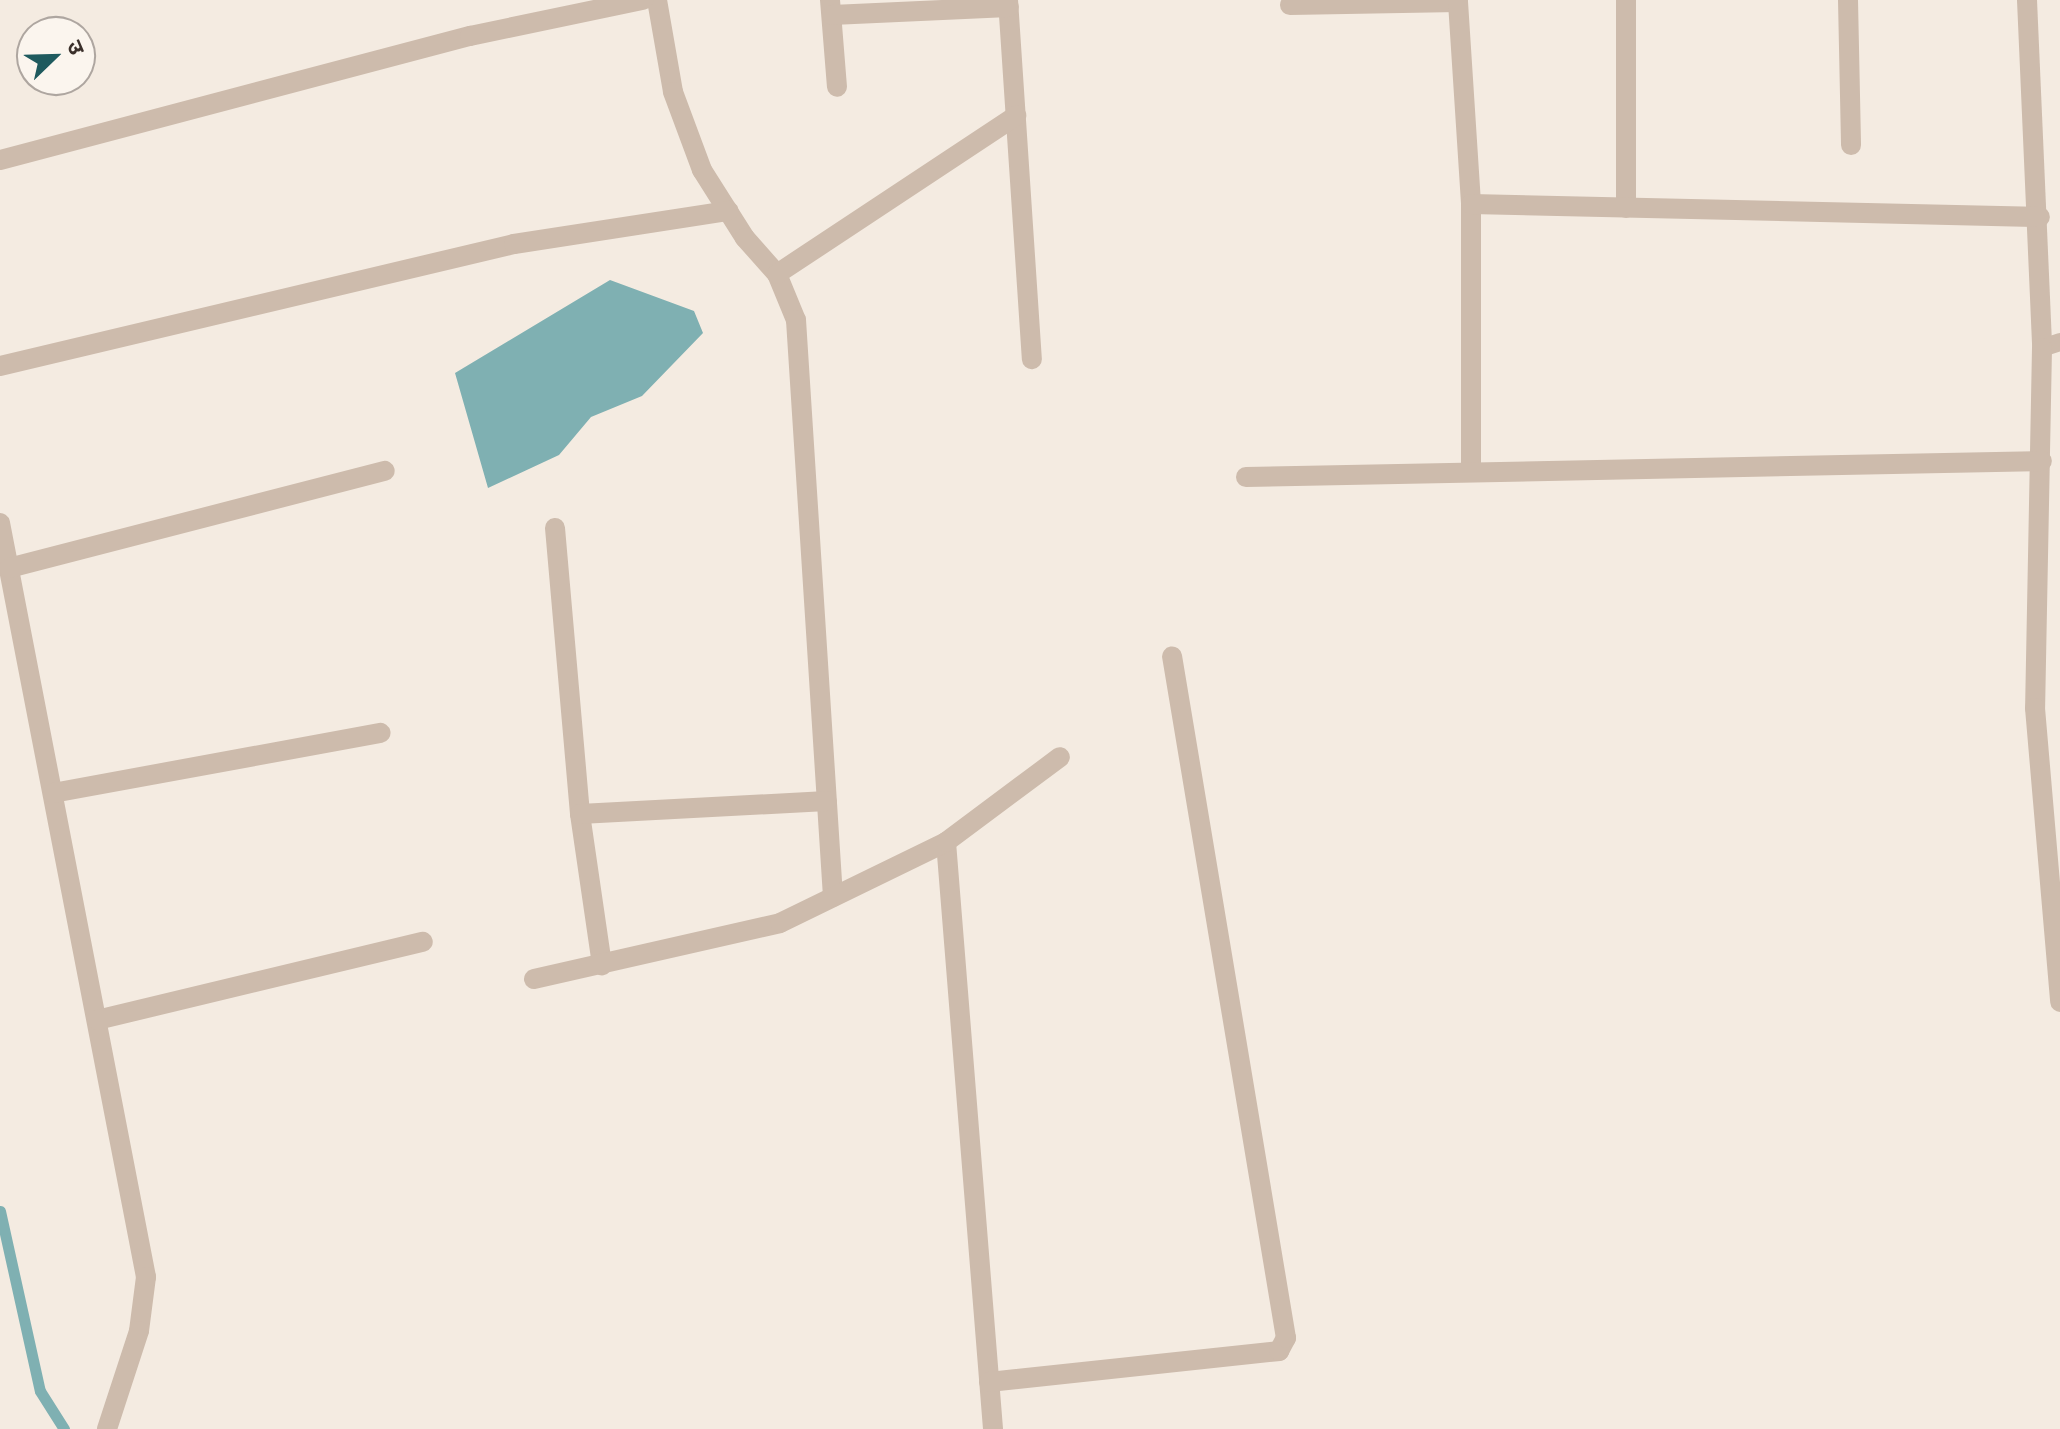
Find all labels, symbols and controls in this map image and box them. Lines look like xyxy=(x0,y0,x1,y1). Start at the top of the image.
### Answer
north arrow xyxy=(16,16,96,96)
text: उ xyxy=(62,36,91,58)

